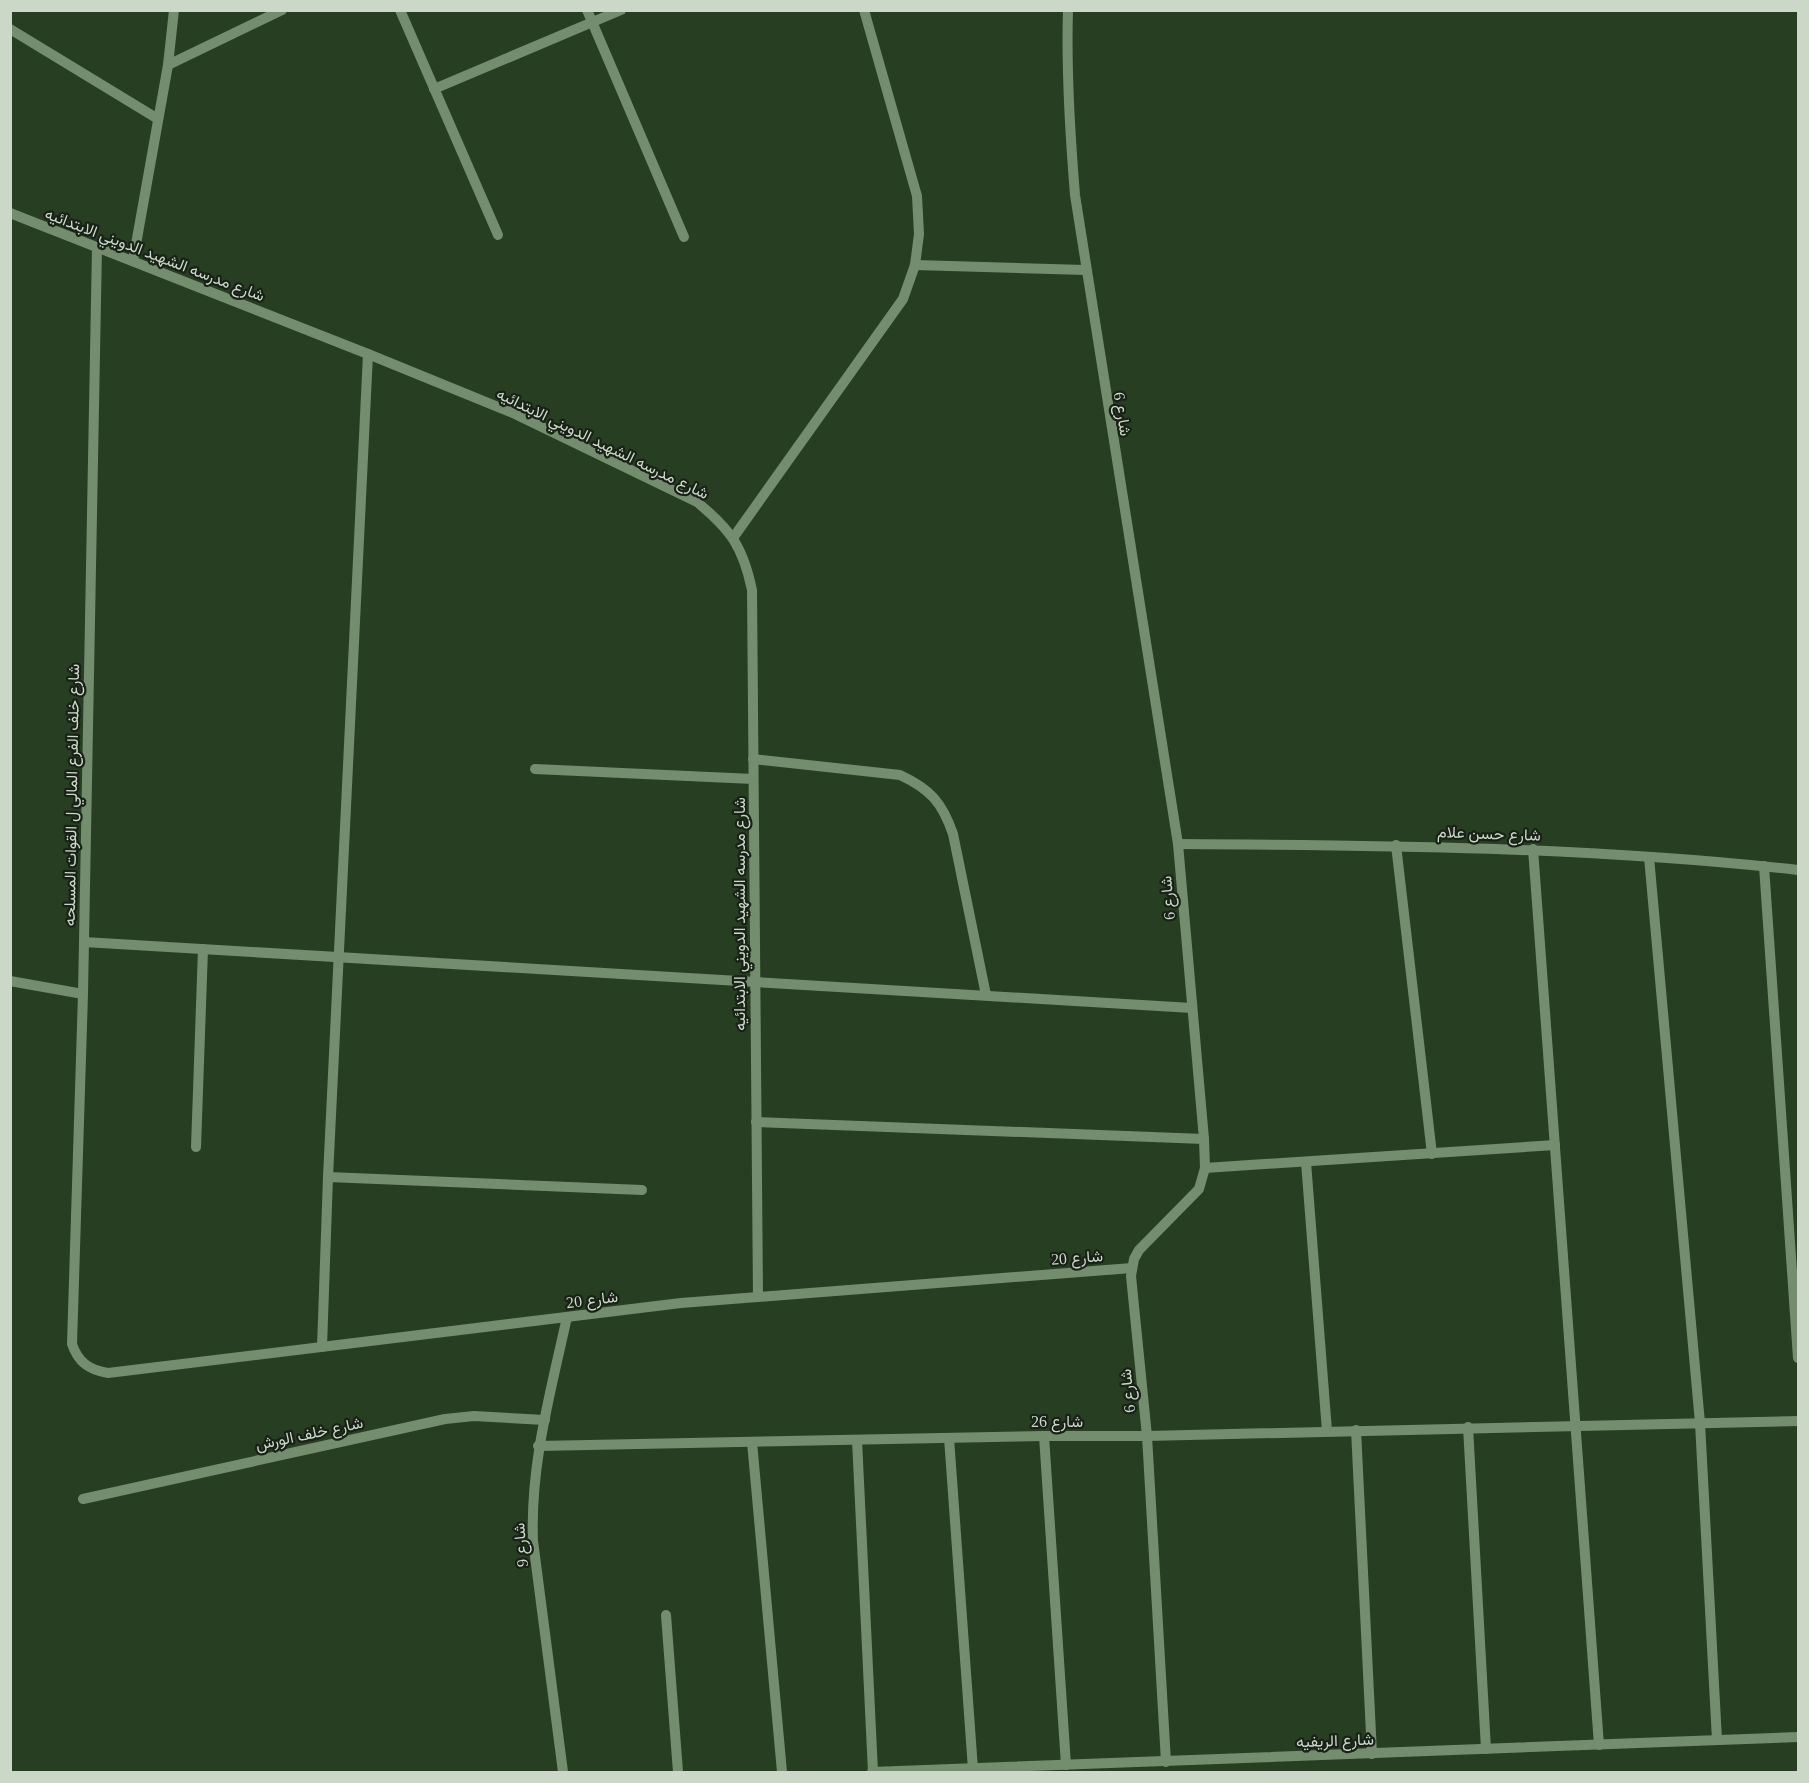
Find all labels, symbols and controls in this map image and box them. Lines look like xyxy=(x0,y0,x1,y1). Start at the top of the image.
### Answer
street label: شارع مدرسه الشهيد الدويني الابتدائيه xyxy=(41,205,267,309)
street label: شارع مدرسه الشهيد الدويني الابتدائيه xyxy=(492,385,712,507)
street label: شارع 6 xyxy=(1108,391,1134,438)
street label: شارع خلف الفرع المالي ل القوات المسلحه xyxy=(61,664,87,926)
street label: شارع مدرسه الشهيد الدويني الابتدائيه xyxy=(731,797,753,1031)
street label: شارع حسن علام xyxy=(1437,823,1541,847)
street label: شارع 6 xyxy=(1157,875,1181,921)
street label: شارع 20 xyxy=(1050,1247,1104,1271)
street label: شارع 20 xyxy=(565,1288,619,1314)
street label: شارع 6 xyxy=(1117,1368,1141,1414)
street label: شارع 26 xyxy=(1031,1413,1083,1433)
street label: شارع خلف الورش xyxy=(254,1414,365,1456)
street label: شارع 9 xyxy=(510,1522,534,1568)
street label: شارع الريفيه xyxy=(1296,1731,1374,1753)

